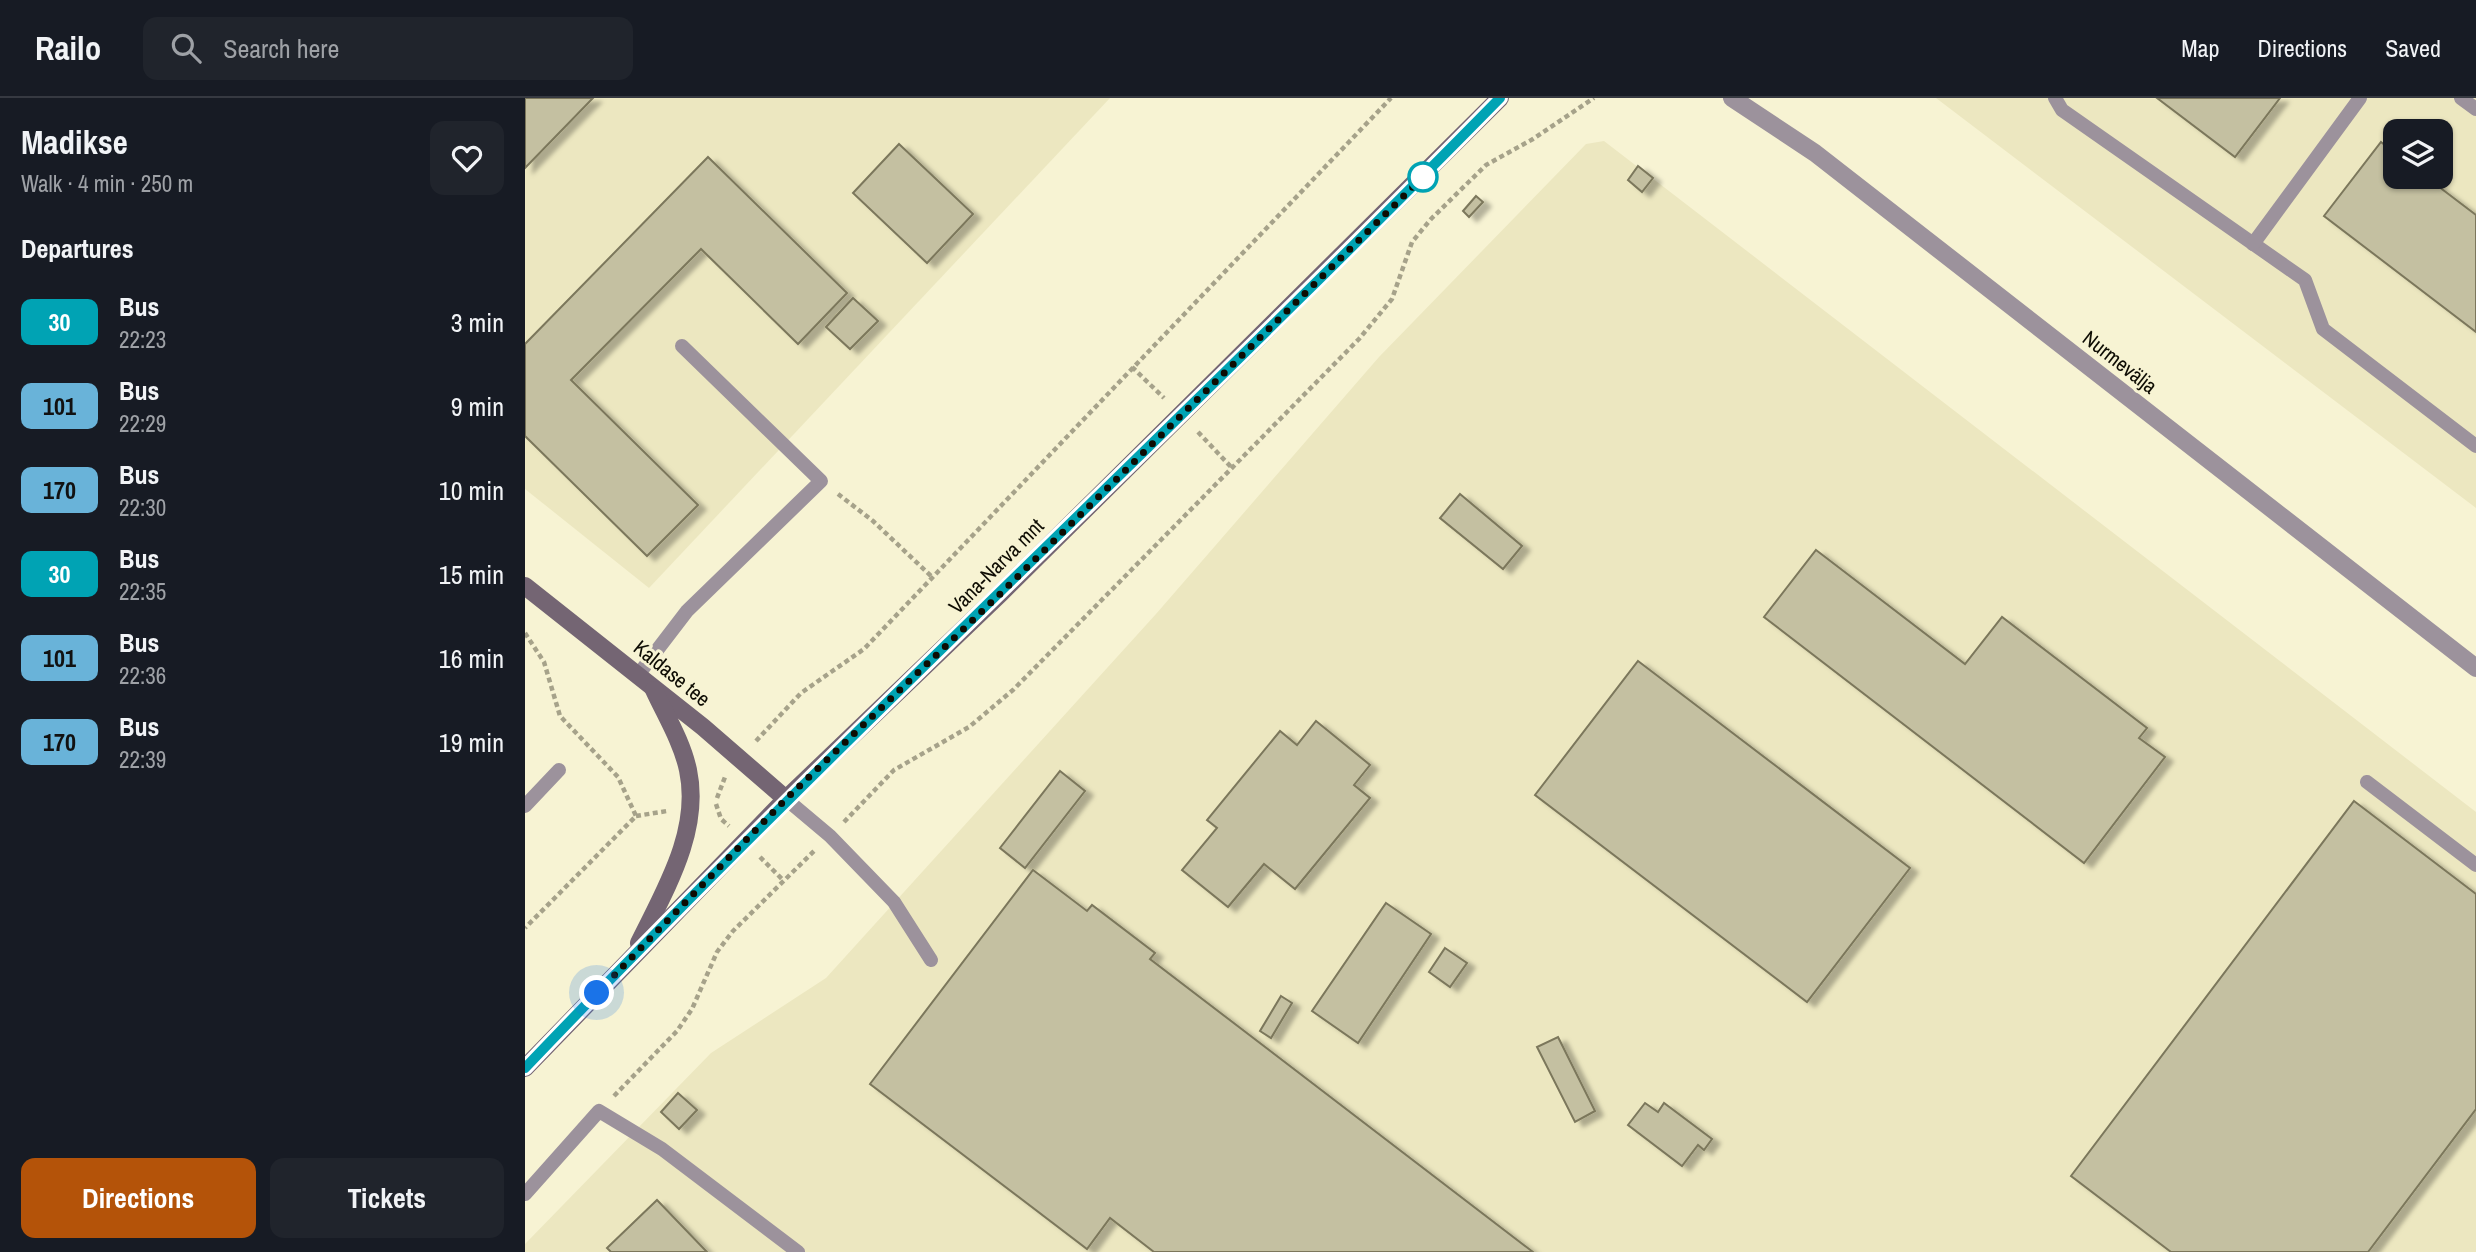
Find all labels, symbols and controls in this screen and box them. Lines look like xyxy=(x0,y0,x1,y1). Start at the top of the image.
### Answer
search box xyxy=(143,17,633,80)
text: Railo xyxy=(35,26,101,70)
icon: search xyxy=(167,29,205,67)
text: Search here xyxy=(223,31,339,66)
text: Map xyxy=(2181,32,2219,64)
text: Directions xyxy=(2257,32,2347,64)
text: Saved xyxy=(2385,32,2441,64)
map controls xyxy=(2383,119,2453,189)
button: layers xyxy=(2383,119,2453,189)
text: Madikse xyxy=(21,120,128,164)
button: heart xyxy=(430,121,504,195)
unlabelled marker xyxy=(1408,162,1438,192)
text: Walk · 4 min · 250 m xyxy=(21,168,193,199)
text: Departures xyxy=(21,231,134,266)
text: Bus xyxy=(119,289,159,324)
text: 3 min xyxy=(451,305,504,340)
text: 30 xyxy=(49,306,70,338)
text: 22:23 xyxy=(119,324,166,355)
street label: Nurmevälja xyxy=(2077,324,2164,400)
text: Bus xyxy=(119,373,159,408)
text: 9 min xyxy=(451,389,504,424)
text: 101 xyxy=(43,390,76,422)
text: 22:29 xyxy=(119,408,166,439)
text: Bus xyxy=(119,457,159,492)
text: 10 min xyxy=(439,473,504,508)
text: 170 xyxy=(43,474,76,506)
text: 22:30 xyxy=(119,492,166,523)
street label: Vana-Narva mnt xyxy=(942,512,1050,620)
text: Bus xyxy=(119,541,159,576)
text: 15 min xyxy=(439,557,504,592)
text: 30 xyxy=(49,558,70,590)
text: 22:35 xyxy=(119,576,166,607)
text: Bus xyxy=(119,625,159,660)
street label: Kaldase tee xyxy=(628,633,716,713)
text: 16 min xyxy=(439,641,504,676)
text: 101 xyxy=(43,642,76,674)
text: 22:36 xyxy=(119,660,166,691)
text: Bus xyxy=(119,709,159,744)
text: 19 min xyxy=(439,725,504,760)
text: 170 xyxy=(43,726,76,758)
text: 22:39 xyxy=(119,744,166,775)
your location xyxy=(579,975,614,1010)
button: Directions xyxy=(21,1158,256,1238)
button: Tickets xyxy=(270,1158,504,1238)

